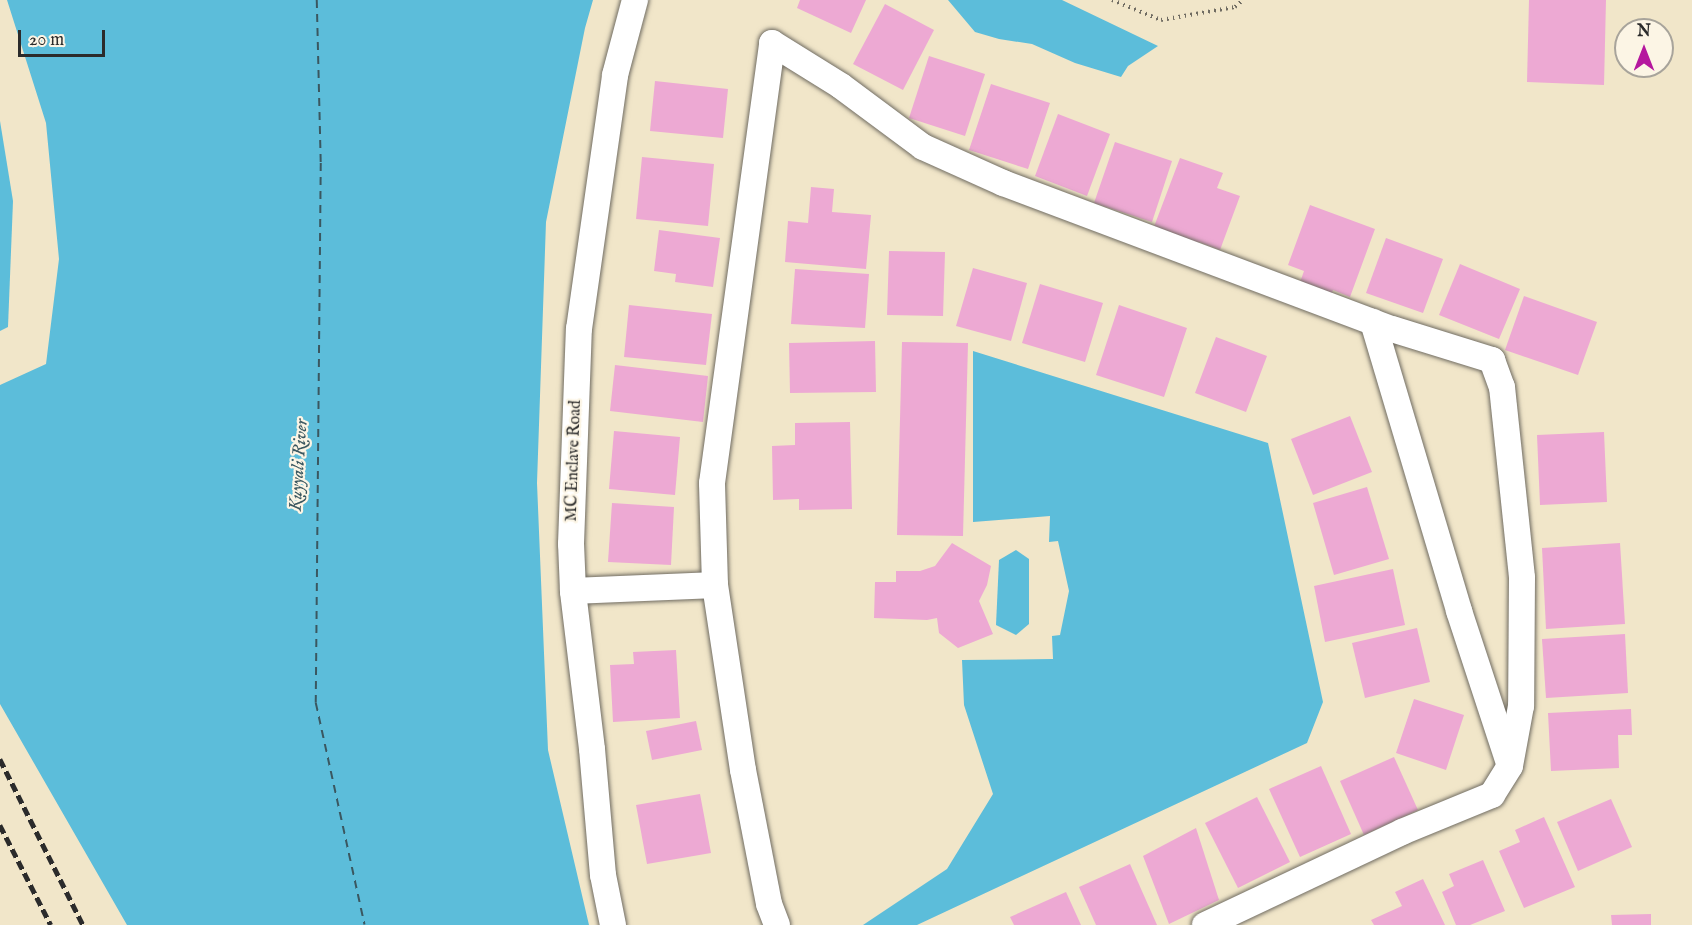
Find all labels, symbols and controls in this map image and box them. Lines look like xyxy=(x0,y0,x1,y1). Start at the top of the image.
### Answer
scale bar xyxy=(21,18,108,56)
north arrow xyxy=(1614,18,1674,78)
text: N xyxy=(1637,22,1651,42)
text: 20 m xyxy=(29,29,64,52)
street label: MC Enclave Road xyxy=(562,400,586,522)
water label: Kuyyali River xyxy=(286,418,314,512)

